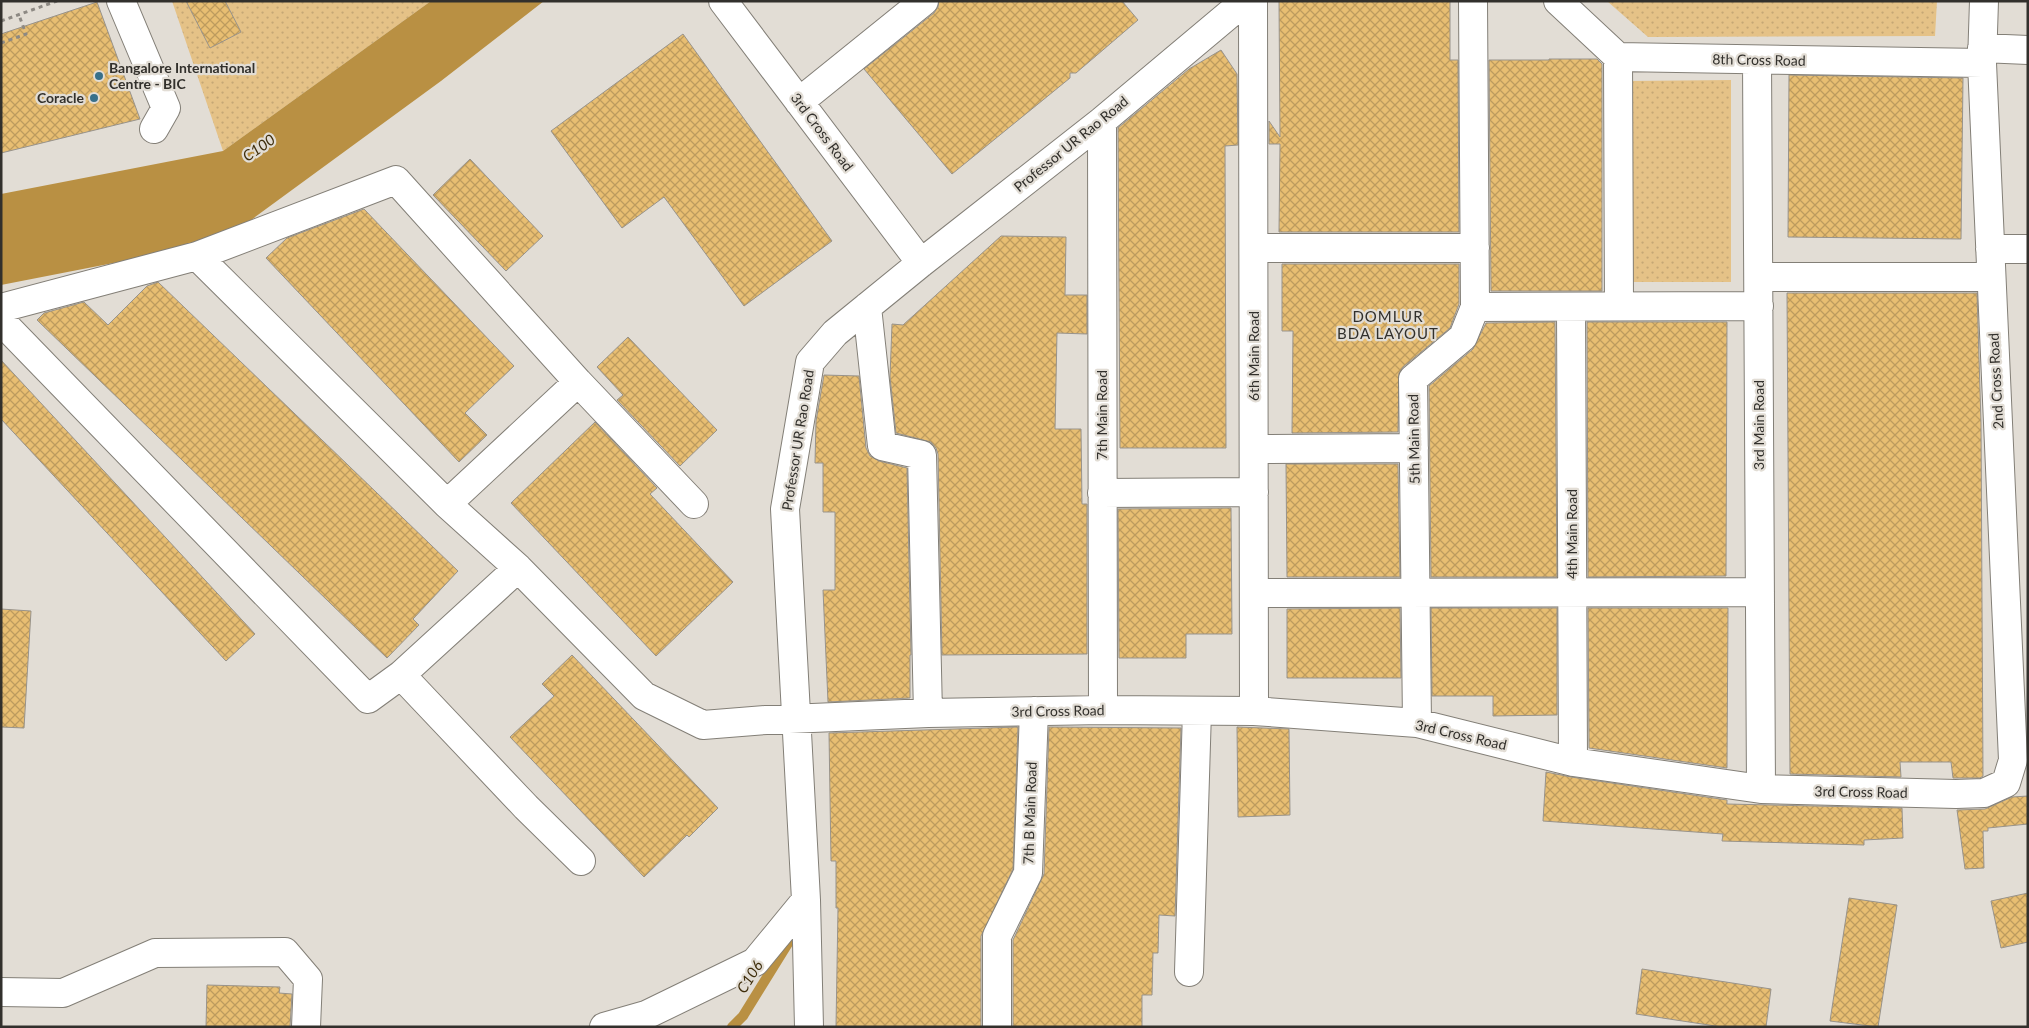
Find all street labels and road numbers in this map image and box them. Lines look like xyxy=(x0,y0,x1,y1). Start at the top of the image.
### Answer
street label: 8th Cross Road xyxy=(1712,50,1806,69)
street label: 3rd Cross Road xyxy=(788,89,857,174)
street label: Professor UR Rao Road xyxy=(1010,92,1131,195)
street label: 6th Main Road xyxy=(1245,311,1262,401)
street label: 2nd Cross Road xyxy=(1984,333,2007,429)
street label: Professor UR Rao Road xyxy=(778,368,817,511)
street label: 7th Main Road xyxy=(1093,370,1110,460)
street label: 3rd Main Road xyxy=(1750,380,1767,470)
street label: 5th Main Road xyxy=(1404,394,1423,484)
street label: 4th Main Road xyxy=(1563,489,1580,579)
street label: 3rd Cross Road xyxy=(1011,701,1105,720)
street label: 3rd Cross Road xyxy=(1414,716,1508,753)
street label: 7th B Main Road xyxy=(1019,761,1040,865)
street label: 3rd Cross Road xyxy=(1814,782,1908,801)

